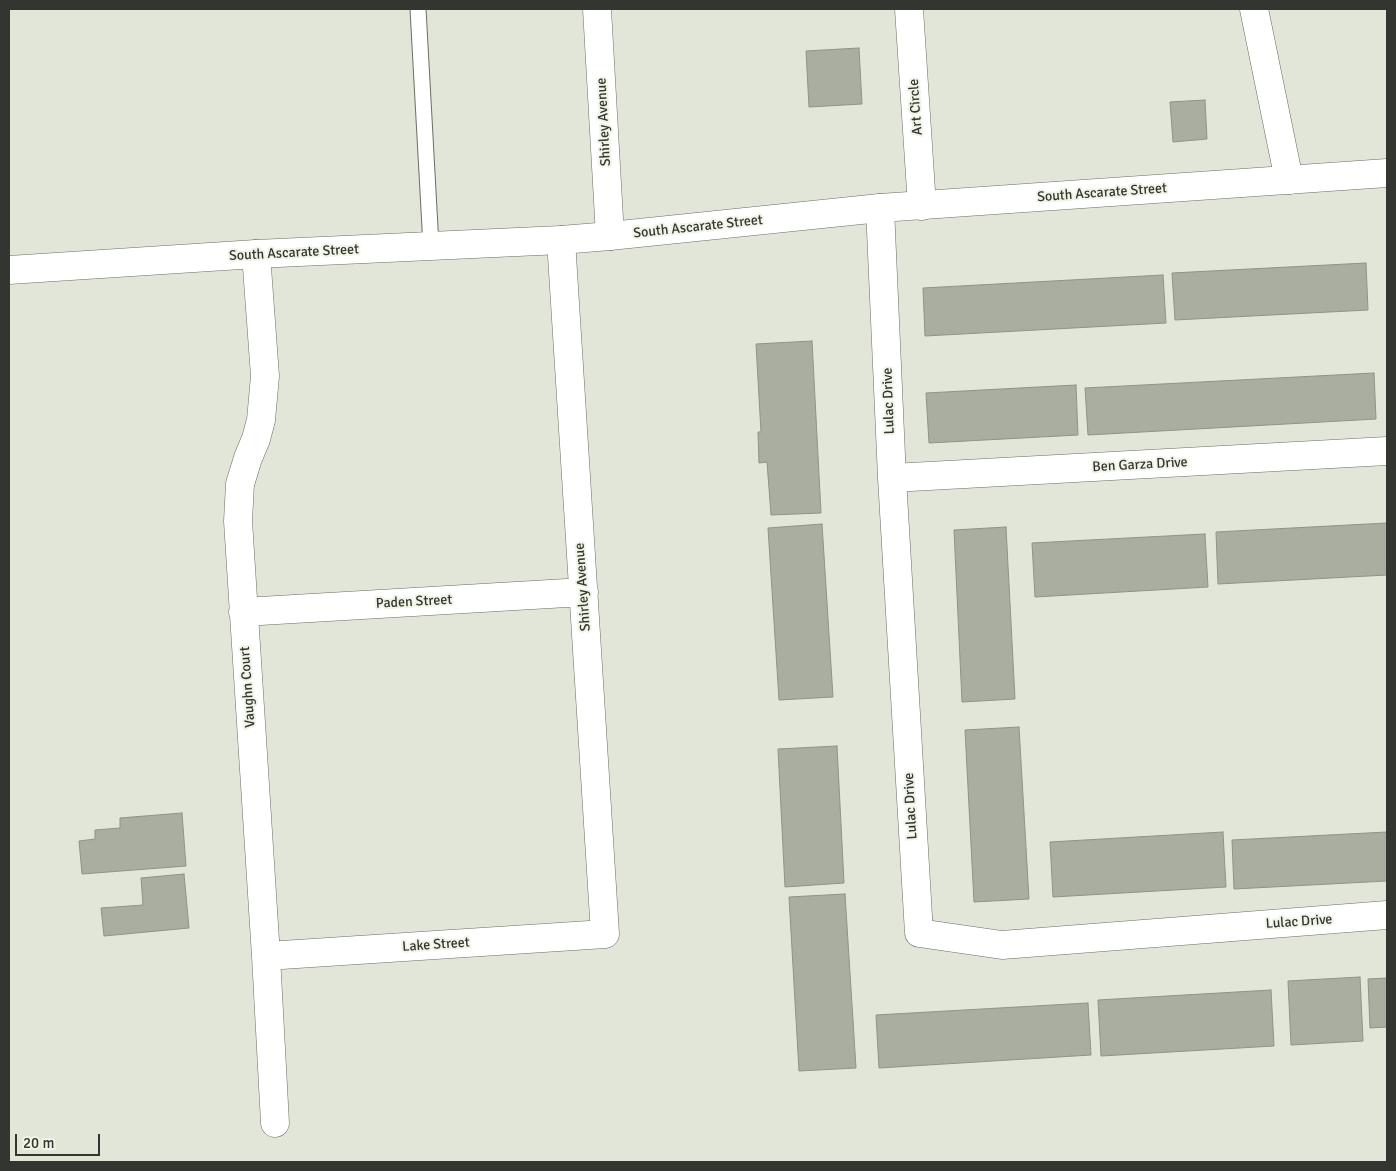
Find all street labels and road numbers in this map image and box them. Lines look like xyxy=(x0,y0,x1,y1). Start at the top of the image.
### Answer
street label: Shirley Avenue xyxy=(593,77,615,167)
street label: Art Circle xyxy=(906,78,926,136)
street label: South Ascarate Street xyxy=(1037,180,1167,206)
street label: South Ascarate Street xyxy=(632,212,764,242)
street label: South Ascarate Street xyxy=(229,241,359,265)
street label: Lulac Drive xyxy=(879,367,899,435)
street label: Ben Garza Drive xyxy=(1092,454,1188,476)
street label: Shirley Avenue xyxy=(572,542,594,632)
street label: Paden Street xyxy=(375,592,453,612)
street label: Vaughn Court xyxy=(237,646,259,728)
street label: Lulac Drive xyxy=(901,772,921,840)
street label: Lulac Drive xyxy=(1265,911,1333,933)
street label: Lake Street xyxy=(402,934,470,956)

